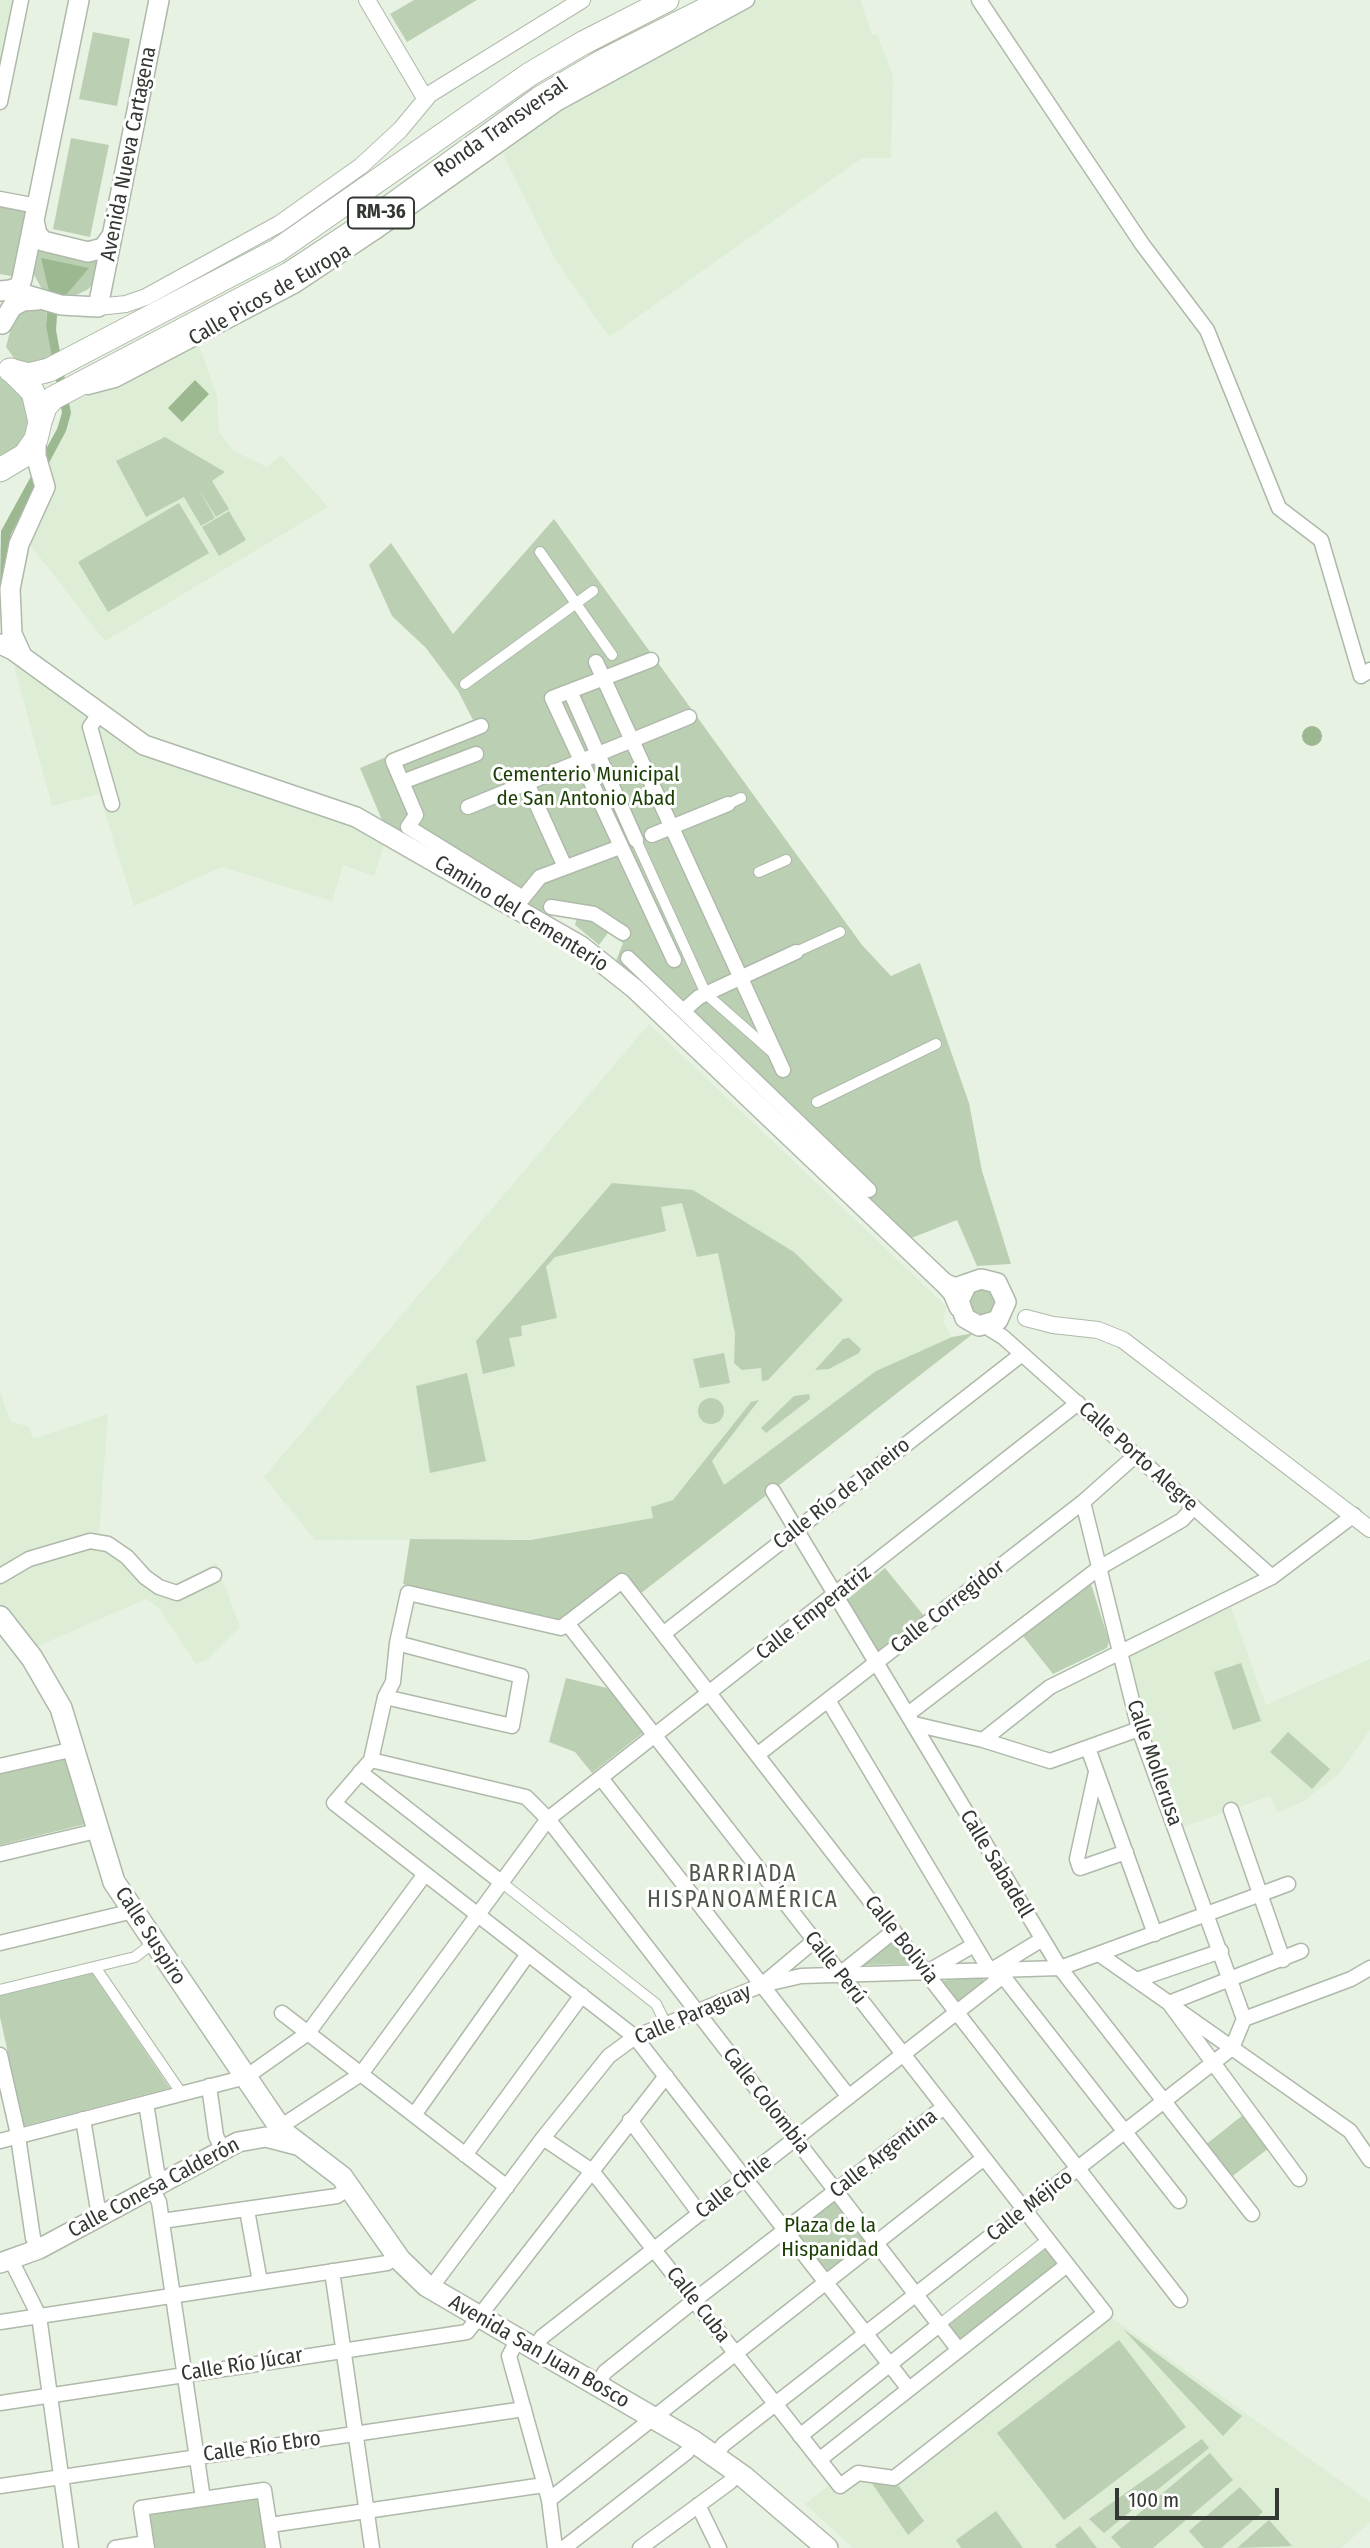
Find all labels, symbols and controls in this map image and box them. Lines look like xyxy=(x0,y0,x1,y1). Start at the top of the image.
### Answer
street label: Avenida Nueva Cartagena xyxy=(96,45,162,263)
street label: Ronda Transversal xyxy=(430,73,572,183)
road number: RM-36 xyxy=(348,197,414,228)
street label: Calle Picos de Europa xyxy=(185,238,355,352)
park label: Cementerio Municipal de San Antonio Abad xyxy=(493,762,679,812)
street label: Camino del Cementerio xyxy=(429,850,613,978)
street label: Calle Porto Alegre xyxy=(1073,1397,1203,1517)
street label: Calle Río de Janeiro xyxy=(769,1433,915,1555)
street label: Calle Corregidor xyxy=(886,1555,1010,1659)
street label: Calle Emperatriz xyxy=(752,1560,876,1666)
street label: Calle Mollerusa xyxy=(1121,1697,1187,1829)
street label: Calle Sabadell xyxy=(954,1805,1038,1923)
district label: BARRIADA HISPANOAMÉRICA xyxy=(649,1861,837,1915)
street label: Calle Suspiro xyxy=(109,1882,191,1990)
street label: Calle Bolivia xyxy=(859,1891,943,1989)
street label: Calle Perú xyxy=(799,1926,871,2010)
street label: Calle Paraguay xyxy=(631,1979,755,2051)
street label: Calle Colombia xyxy=(717,2043,815,2159)
street label: Calle Argentina xyxy=(825,2104,943,2204)
street label: Calle Conesa Calderón xyxy=(64,2132,244,2244)
street label: Calle Chile xyxy=(691,2150,777,2224)
street label: Calle Méjico xyxy=(982,2165,1078,2247)
park label: Plaza de la Hispanidad xyxy=(781,2213,879,2263)
street label: Calle Cuba xyxy=(661,2262,735,2348)
street label: Avenida San Juan Bosco xyxy=(444,2290,634,2414)
street label: Calle Río Júcar xyxy=(179,2343,305,2387)
street label: Calle Río Ebro xyxy=(202,2426,322,2468)
scale bar xyxy=(1118,2474,1282,2518)
text: 100 m xyxy=(1128,2487,1179,2513)

